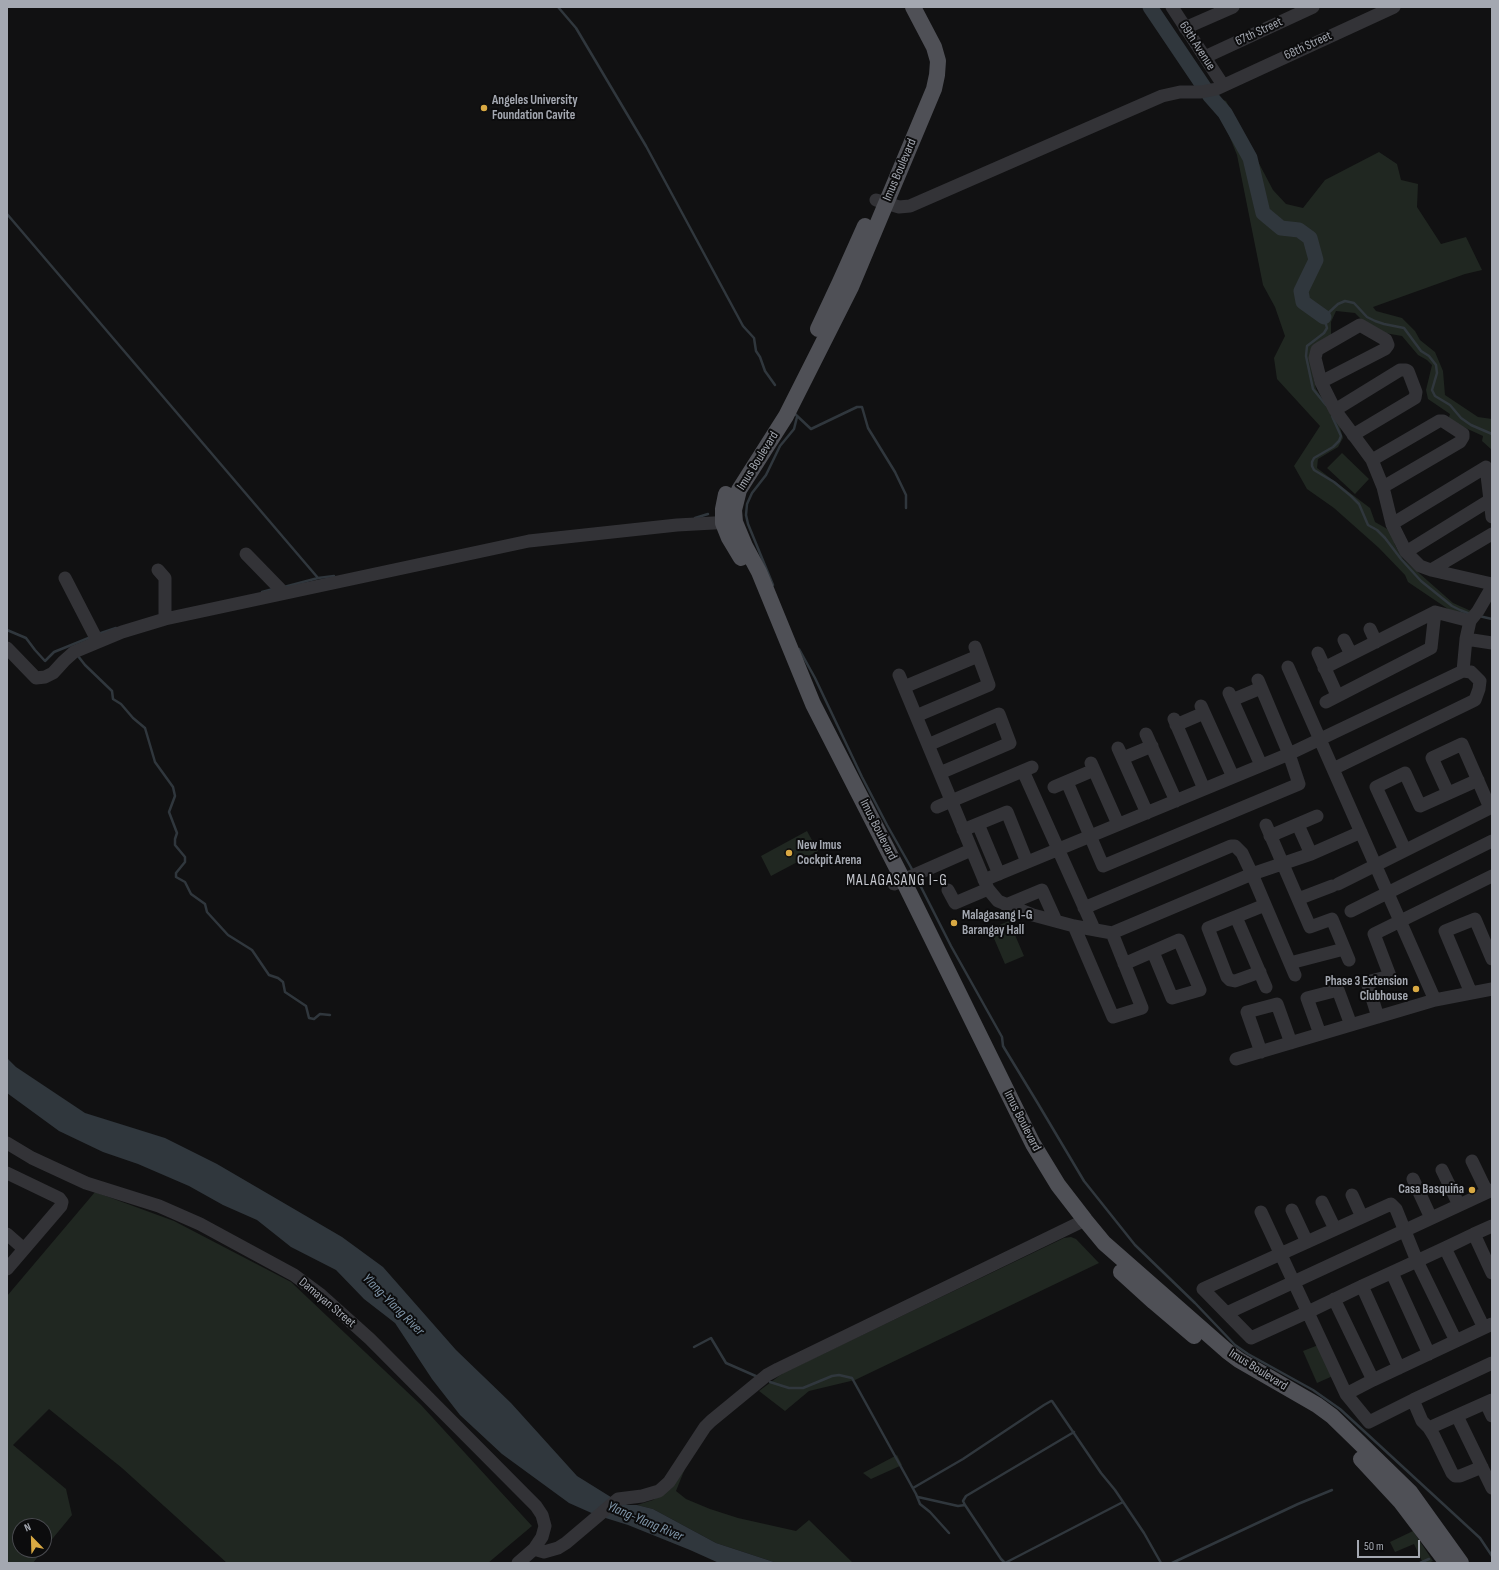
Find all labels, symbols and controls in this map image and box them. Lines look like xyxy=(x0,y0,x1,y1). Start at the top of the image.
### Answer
street label: 67th Street xyxy=(1233,14,1285,50)
street label: 69th Avenue xyxy=(1176,19,1218,73)
street label: 68th Street xyxy=(1282,28,1334,64)
place label: Angeles University Foundation Cavite xyxy=(492,93,578,124)
marker: Angeles University Foundation Cavite xyxy=(479,103,489,113)
street label: Imus Boulevard xyxy=(880,137,920,203)
street label: Imus Boulevard xyxy=(734,429,782,493)
street label: Imus Boulevard xyxy=(856,797,900,863)
place label: New Imus Cockpit Arena xyxy=(797,838,862,869)
marker: New Imus Cockpit Arena xyxy=(784,848,794,858)
district label: MALAGASANG I-G xyxy=(846,872,948,890)
place label: Malagasang I-G Barangay Hall xyxy=(962,908,1032,939)
marker: Malagasang I-G Barangay Hall xyxy=(949,918,959,928)
place label: Phase 3 Extension Clubhouse xyxy=(1325,974,1408,1005)
marker: Phase 3 Extension Clubhouse xyxy=(1411,984,1421,994)
street label: Imus Boulevard xyxy=(1000,1088,1044,1154)
place label: Casa Basquiña xyxy=(1398,1182,1464,1198)
marker: Casa Basquiña xyxy=(1467,1185,1477,1195)
water label: Ylang-Ylang River xyxy=(359,1271,427,1339)
street label: Damayan Street xyxy=(295,1275,359,1331)
street label: Imus Boulevard xyxy=(1226,1346,1290,1394)
water label: Ylang-Ylang River xyxy=(605,1499,685,1545)
north arrow xyxy=(12,1518,52,1558)
text: N xyxy=(22,1520,33,1535)
scale bar xyxy=(1359,1532,1422,1558)
text: 50 m xyxy=(1364,1539,1384,1554)

